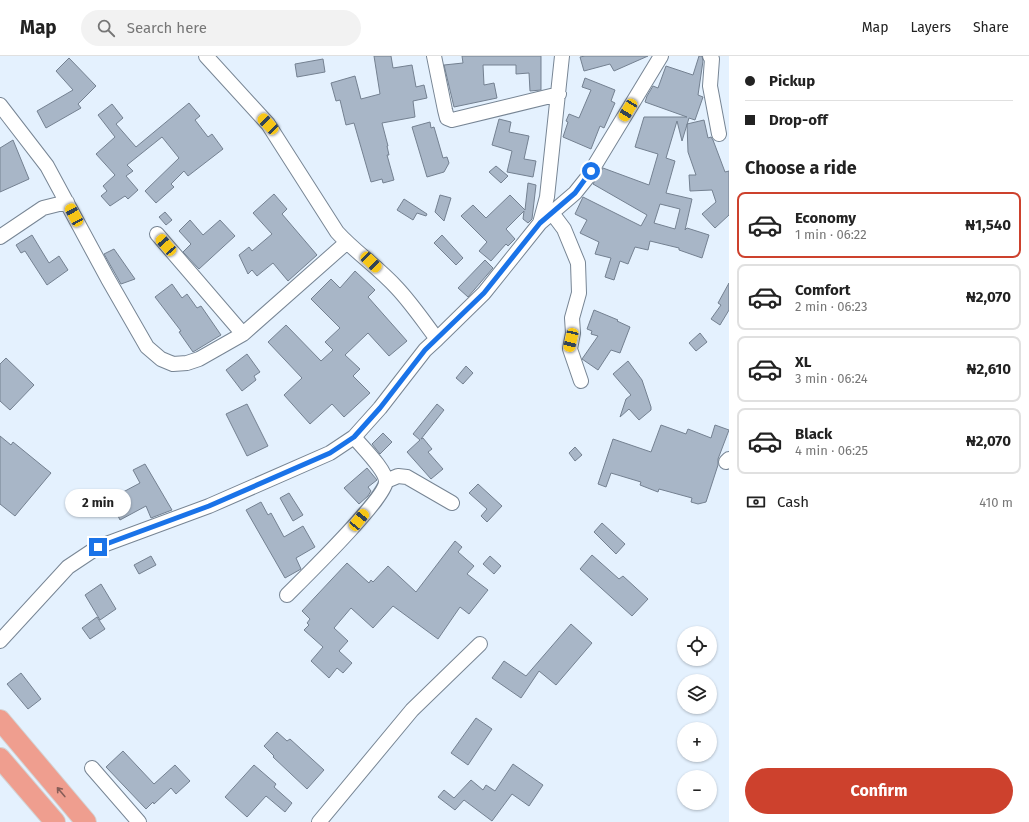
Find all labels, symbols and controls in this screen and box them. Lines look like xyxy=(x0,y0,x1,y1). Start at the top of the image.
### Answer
search box xyxy=(81,10,361,46)
text: Map xyxy=(20,16,57,39)
icon: search xyxy=(95,17,117,39)
text: Search here xyxy=(127,19,207,37)
text: Map xyxy=(862,19,888,36)
text: Layers xyxy=(910,19,951,36)
text: Share xyxy=(973,19,1009,36)
text: Pickup xyxy=(769,72,815,90)
car xyxy=(617,97,639,123)
car xyxy=(255,111,281,137)
text: Drop-off xyxy=(769,111,828,129)
text: Choose a ride xyxy=(745,157,857,179)
route start xyxy=(582,162,600,180)
car xyxy=(63,202,85,228)
icon: car xyxy=(747,207,783,243)
text: Economy xyxy=(795,209,856,227)
text: ₦1,540 xyxy=(965,216,1011,234)
text: 1 min · 06:22 xyxy=(795,227,867,242)
car xyxy=(154,232,178,258)
car xyxy=(358,249,384,275)
icon: car xyxy=(747,279,783,315)
text: Comfort xyxy=(795,281,851,299)
text: ₦2,070 xyxy=(966,288,1011,306)
text: 2 min · 06:23 xyxy=(795,299,867,314)
car xyxy=(562,327,580,353)
icon: car xyxy=(747,351,783,387)
text: XL xyxy=(795,353,811,371)
text: ₦2,610 xyxy=(967,360,1011,378)
text: 3 min · 06:24 xyxy=(795,371,868,386)
icon: car xyxy=(747,423,783,459)
text: Black xyxy=(795,425,832,443)
text: ₦2,070 xyxy=(966,432,1011,450)
text: 4 min · 06:25 xyxy=(795,443,868,458)
callout: 2 min xyxy=(65,489,131,517)
icon: cash xyxy=(745,491,767,513)
text: Cash xyxy=(777,493,809,511)
text: 2 min xyxy=(82,495,114,510)
text: 410 m xyxy=(979,495,1013,510)
car xyxy=(347,507,371,533)
route end xyxy=(89,538,107,556)
map controls xyxy=(677,626,717,810)
button: locate xyxy=(677,626,717,666)
button: layers xyxy=(677,674,717,714)
button: + xyxy=(677,722,717,762)
button: Confirm xyxy=(745,768,1013,814)
button: − xyxy=(677,770,717,810)
one-way arrow xyxy=(56,787,65,797)

